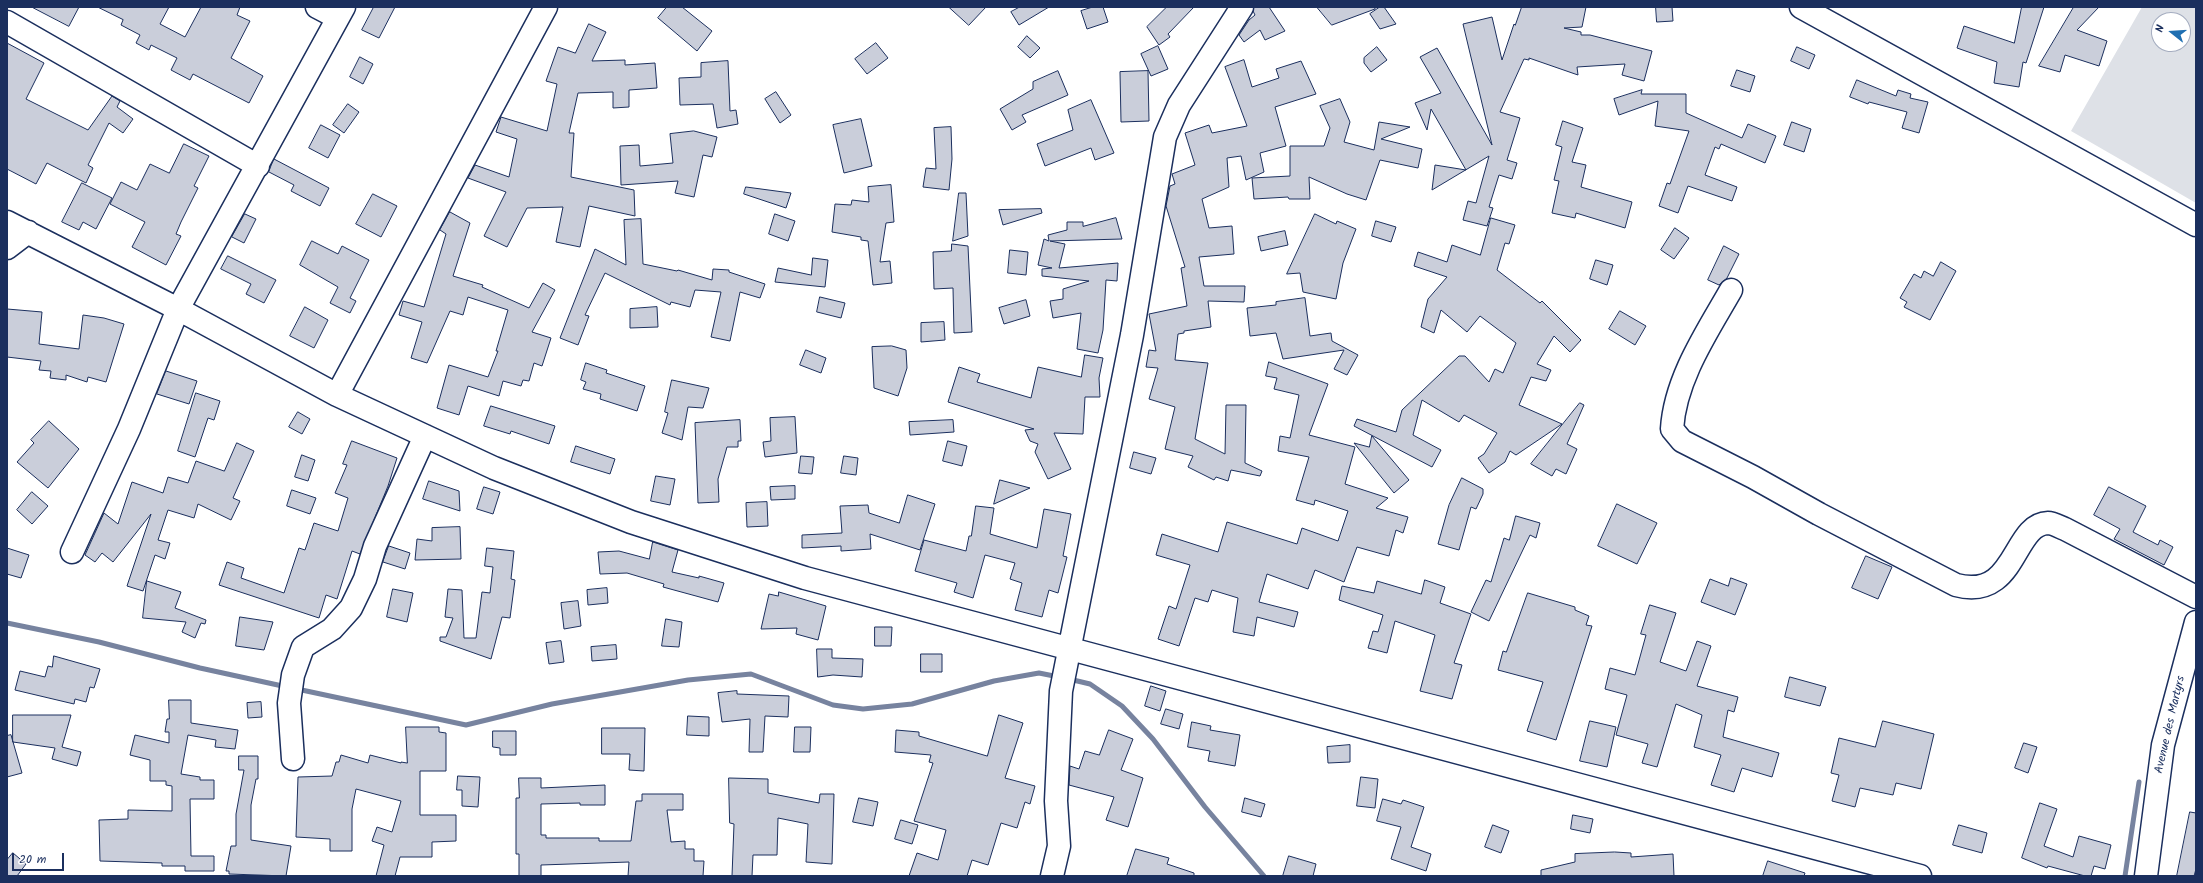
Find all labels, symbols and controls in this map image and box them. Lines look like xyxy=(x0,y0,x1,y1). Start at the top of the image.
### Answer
north arrow xyxy=(2151,12,2191,52)
text: N xyxy=(2151,23,2170,35)
street label: Avenue des Martyrs xyxy=(2153,675,2189,775)
scale bar xyxy=(14,845,66,871)
text: 20 m xyxy=(19,850,46,869)

